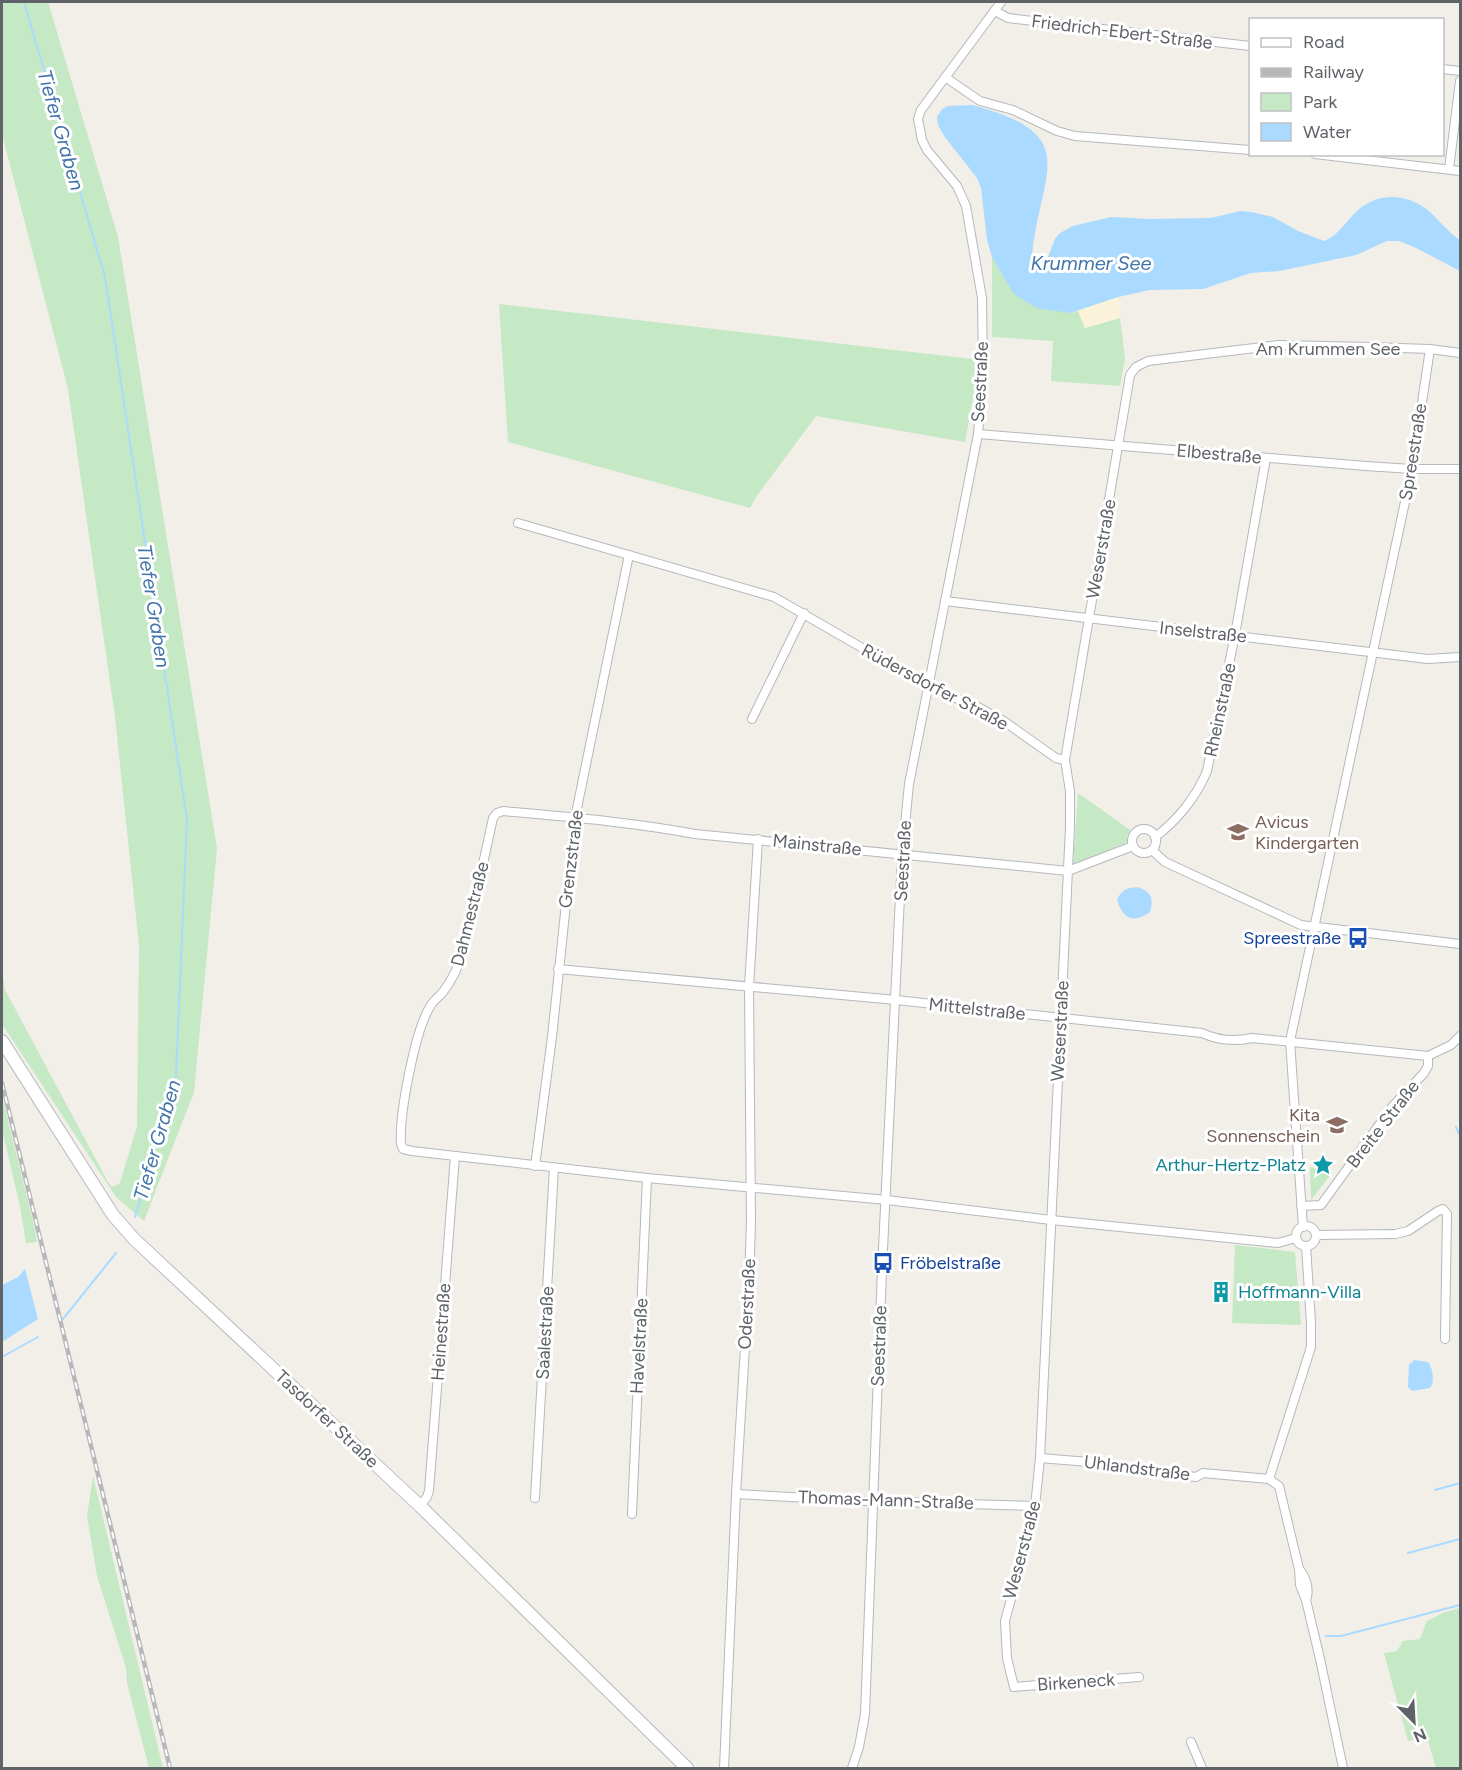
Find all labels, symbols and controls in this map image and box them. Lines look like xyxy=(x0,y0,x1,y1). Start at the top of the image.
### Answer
street label: Friedrich-Ebert-Straße xyxy=(1030,10,1214,54)
legend xyxy=(1249,18,1444,156)
text: Road xyxy=(1303,31,1344,53)
text: Railway xyxy=(1303,61,1365,83)
water label: Tiefer Graben xyxy=(32,67,90,193)
text: Park xyxy=(1303,91,1338,113)
text: Water xyxy=(1303,121,1351,143)
water label: Krummer See xyxy=(1031,251,1152,275)
street label: Am Krummen See xyxy=(1256,338,1401,360)
street label: Seestraße xyxy=(967,341,993,423)
street label: Spreestraße xyxy=(1394,402,1432,502)
street label: Elbestraße xyxy=(1175,439,1263,469)
street label: Weserstraße xyxy=(1081,497,1121,601)
water label: Tiefer Graben xyxy=(132,543,176,669)
street label: Inselstraße xyxy=(1158,616,1248,648)
street label: Rüdersdorfer Straße xyxy=(858,639,1012,735)
street label: Rheinstraße xyxy=(1199,661,1241,759)
street label: Grenzstraße xyxy=(554,808,588,909)
place label: Avicus Kindergarten xyxy=(1255,811,1359,854)
street label: Seestraße xyxy=(890,820,916,902)
school or university icon: Avicus Kindergarten xyxy=(1226,820,1250,844)
street label: Mainstraße xyxy=(772,829,863,861)
street label: Dahmestraße xyxy=(446,859,494,969)
bus stop icon: Spreestraße xyxy=(1346,926,1370,950)
place label: Spreestraße xyxy=(1243,927,1341,949)
street label: Weserstraße xyxy=(1046,980,1074,1082)
street label: Mittelstraße xyxy=(928,993,1027,1025)
street label: Breite Straße xyxy=(1342,1076,1424,1172)
water label: Tiefer Graben xyxy=(128,1077,186,1203)
place label: Kita Sonnenschein xyxy=(1206,1104,1320,1147)
school or university icon: Kita Sonnenschein xyxy=(1325,1113,1349,1137)
place icon: Arthur-Hertz-Platz xyxy=(1311,1153,1335,1177)
place label: Arthur-Hertz-Platz xyxy=(1155,1154,1306,1176)
bus stop icon: Fröbelstraße xyxy=(871,1251,895,1275)
place label: Fröbelstraße xyxy=(900,1252,1001,1274)
street label: Oderstraße xyxy=(734,1258,760,1350)
building icon: Hoffmann-Villa xyxy=(1209,1280,1233,1304)
place label: Hoffmann-Villa xyxy=(1238,1281,1361,1303)
street label: Heinestraße xyxy=(427,1282,455,1382)
street label: Saalestraße xyxy=(532,1286,558,1380)
street label: Havelstraße xyxy=(626,1297,653,1394)
street label: Seestraße xyxy=(867,1305,891,1387)
street label: Tasdorfer Straße xyxy=(271,1365,383,1473)
street label: Uhlandstraße xyxy=(1083,1451,1192,1485)
street label: Thomas-Mann-Straße xyxy=(798,1486,974,1514)
street label: Weserstraße xyxy=(998,1498,1046,1602)
street label: Birkeneck xyxy=(1036,1668,1116,1696)
north arrow xyxy=(1384,1692,1444,1752)
text: N xyxy=(1410,1724,1429,1746)

